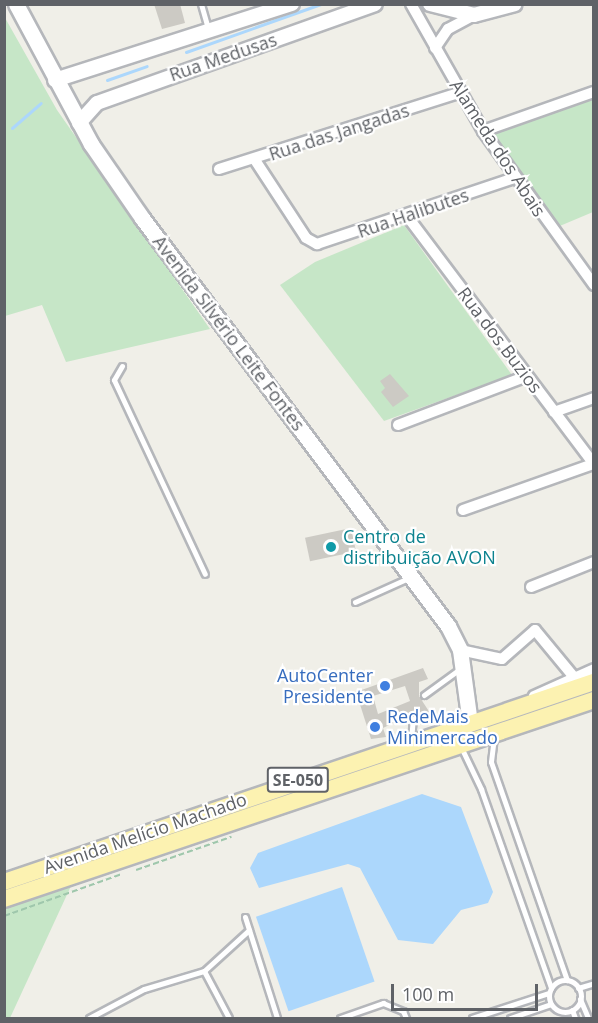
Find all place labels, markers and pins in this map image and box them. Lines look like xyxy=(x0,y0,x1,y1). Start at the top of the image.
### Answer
place label: Centro de distribuição AVON xyxy=(343,526,496,568)
marker: Centro de distribuição AVON xyxy=(324,540,338,554)
place label: AutoCenter Presidente xyxy=(277,665,373,708)
marker: AutoCenter Presidente xyxy=(378,679,392,693)
place label: RedeMais Minimercado xyxy=(387,706,498,748)
marker: RedeMais Minimercado xyxy=(368,720,382,734)

